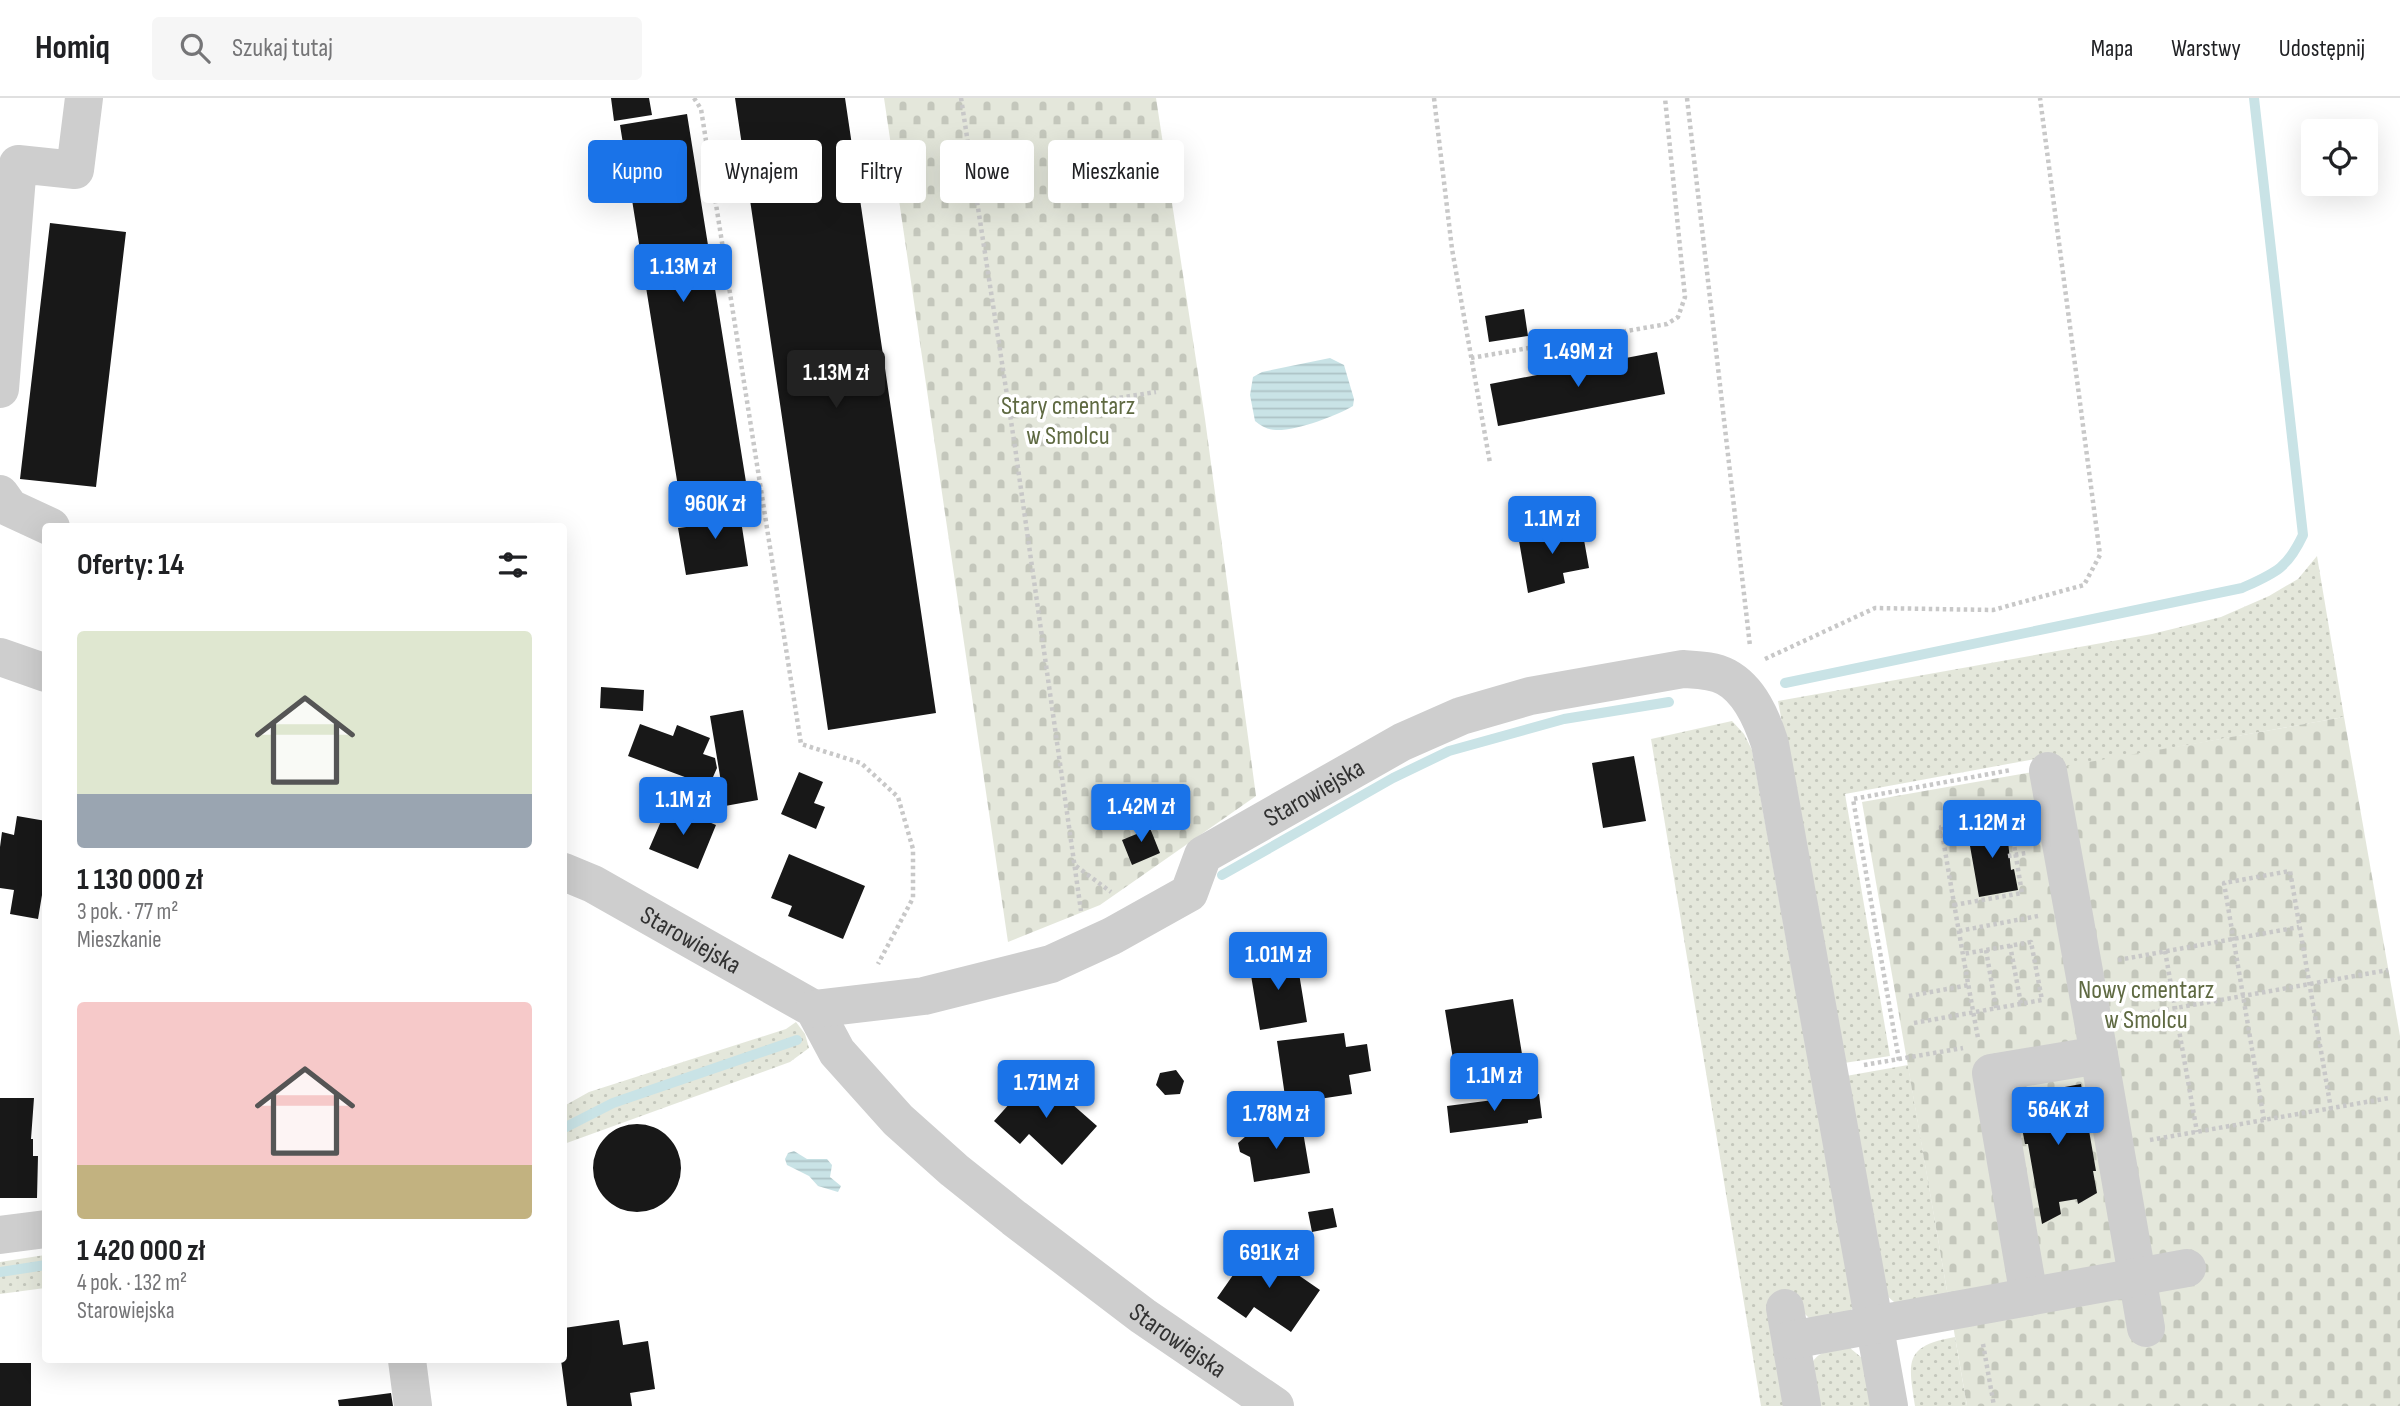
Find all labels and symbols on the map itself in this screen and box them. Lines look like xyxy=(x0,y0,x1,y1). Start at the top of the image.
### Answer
pin: 1.13M zł xyxy=(611,244,755,304)
pin: 1.49M zł xyxy=(1506,330,1650,389)
pin: 1.13M zł xyxy=(764,350,908,410)
park label: Stary cmentarz w Smolcu xyxy=(1001,391,1135,452)
pin: 960K zł xyxy=(650,482,780,541)
pin: 1.1M zł xyxy=(1487,496,1617,556)
street label: Starowiejska xyxy=(1259,753,1370,834)
pin: 1.1M zł xyxy=(618,778,748,837)
pin: 1.42M zł xyxy=(1069,784,1213,844)
pin: 1.12M zł xyxy=(1920,800,2064,860)
street label: Starowiejska xyxy=(635,900,746,981)
pin: 1.01M zł xyxy=(1206,932,1350,992)
park label: Nowy cmentarz w Smolcu xyxy=(2078,975,2214,1036)
pin: 1.1M zł xyxy=(1429,1054,1559,1113)
pin: 1.71M zł xyxy=(974,1060,1118,1120)
pin: 564K zł xyxy=(1993,1088,2123,1147)
pin: 1.78M zł xyxy=(1204,1091,1348,1151)
pin: 691K zł xyxy=(1204,1230,1334,1290)
street label: Starowiejska xyxy=(1123,1297,1232,1385)

